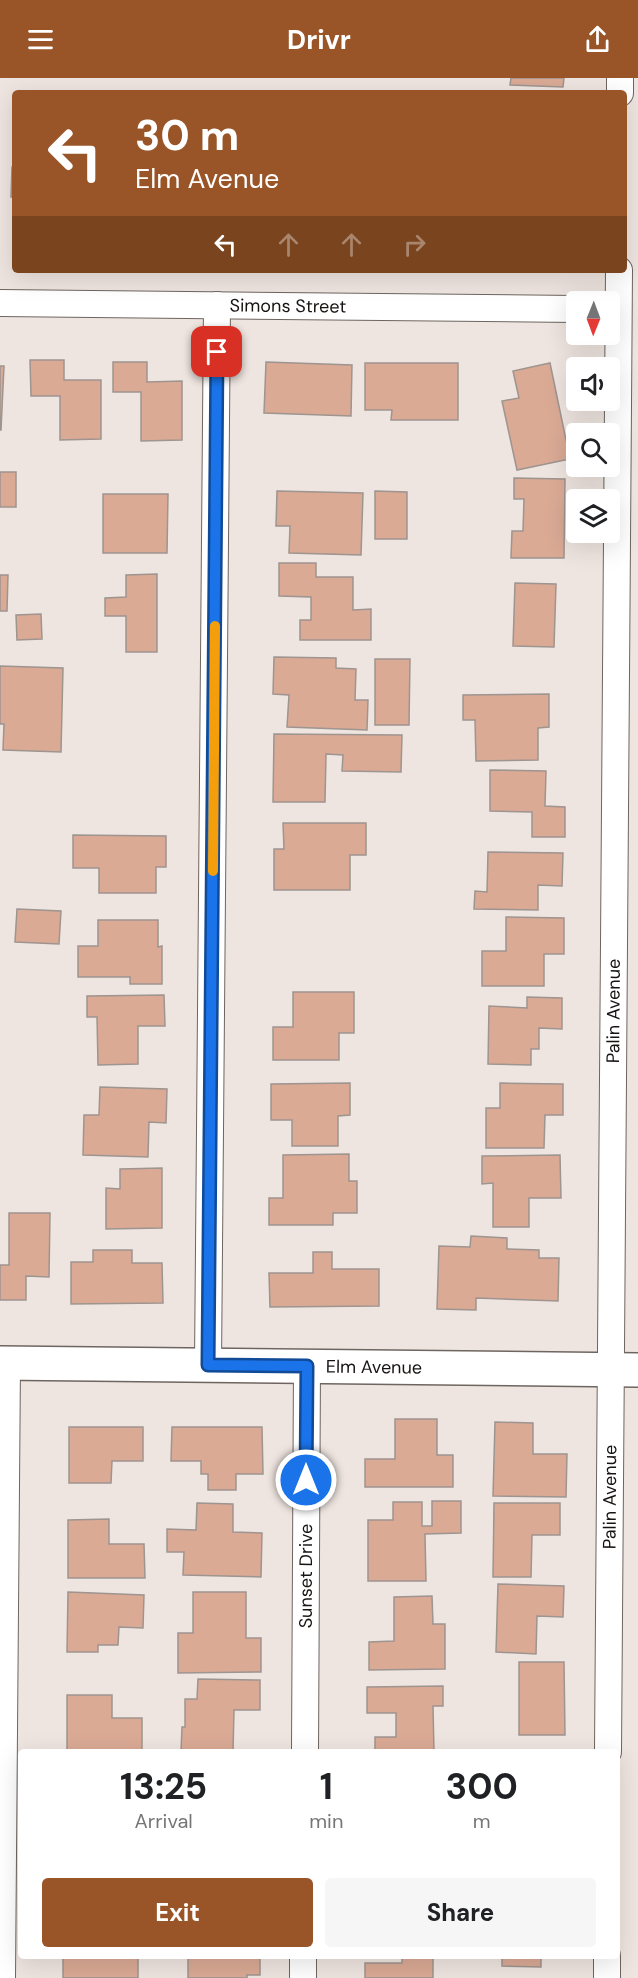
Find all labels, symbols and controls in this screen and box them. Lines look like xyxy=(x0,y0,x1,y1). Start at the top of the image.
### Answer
text: Drivr xyxy=(287,22,351,57)
icon: menu xyxy=(24,23,57,56)
icon: share xyxy=(581,23,614,56)
text: 30 m xyxy=(135,108,239,163)
icon: left xyxy=(36,114,114,192)
text: Elm Avenue xyxy=(135,161,279,196)
icon: left xyxy=(209,228,242,261)
icon: ahead xyxy=(272,228,305,261)
icon: ahead xyxy=(335,228,368,261)
icon: right xyxy=(398,228,431,261)
north arrow xyxy=(566,291,620,345)
map controls xyxy=(566,291,620,543)
street label: Simons Street xyxy=(229,293,346,319)
pin xyxy=(191,326,242,377)
icon: arrive xyxy=(200,335,233,368)
button: sound xyxy=(566,357,620,411)
button: search xyxy=(566,423,620,477)
button: layers xyxy=(566,489,620,543)
street label: Palin Avenue xyxy=(601,959,626,1063)
street label: Elm Avenue xyxy=(326,1355,422,1380)
street label: Palin Avenue xyxy=(598,1445,622,1549)
position arrow xyxy=(274,1448,338,1512)
street label: Sunset Drive xyxy=(294,1524,318,1628)
text: 13:25 xyxy=(120,1763,207,1810)
text: 1 xyxy=(320,1763,333,1810)
text: 300 xyxy=(445,1763,518,1810)
text: Arrival xyxy=(135,1808,193,1834)
text: min xyxy=(309,1808,343,1834)
text: m xyxy=(473,1808,491,1834)
button: Exit xyxy=(42,1878,313,1947)
button: Share xyxy=(325,1878,596,1947)

